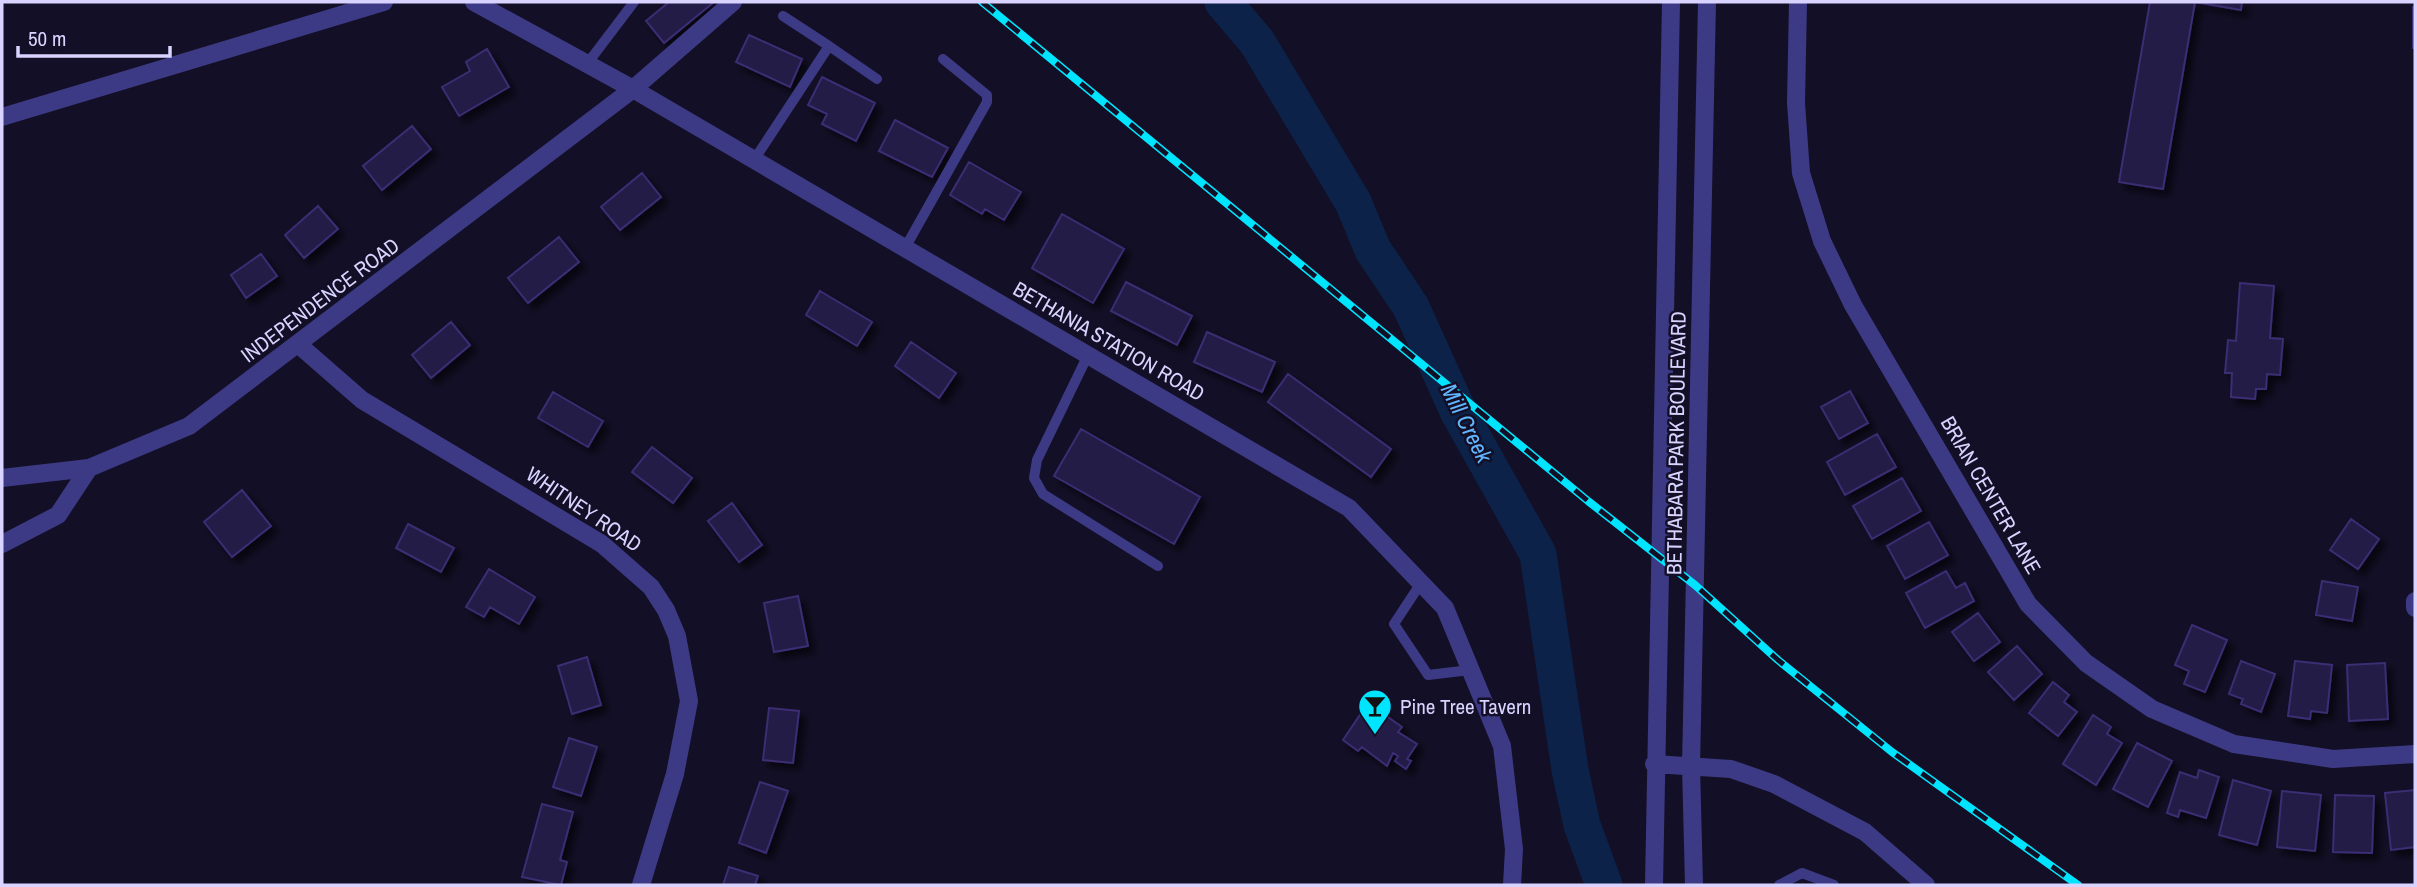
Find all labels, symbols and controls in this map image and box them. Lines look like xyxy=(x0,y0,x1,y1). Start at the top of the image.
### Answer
scale bar xyxy=(18,14,170,58)
text: 50 m xyxy=(28,24,66,53)
street label: INDEPENDENCE ROAD xyxy=(235,231,405,369)
street label: BETHANIA STATION ROAD xyxy=(1008,274,1210,408)
street label: BETHABARA PARK BOULEVARD xyxy=(1659,311,1693,575)
water label: Mill Creek xyxy=(1434,378,1501,469)
street label: BRIAN CENTER LANE xyxy=(1934,411,2048,579)
street label: WHITNEY ROAD xyxy=(520,460,648,558)
bar icon: Pine Tree Tavern xyxy=(1356,687,1394,736)
place label: Pine Tree Tavern xyxy=(1400,692,1531,721)

